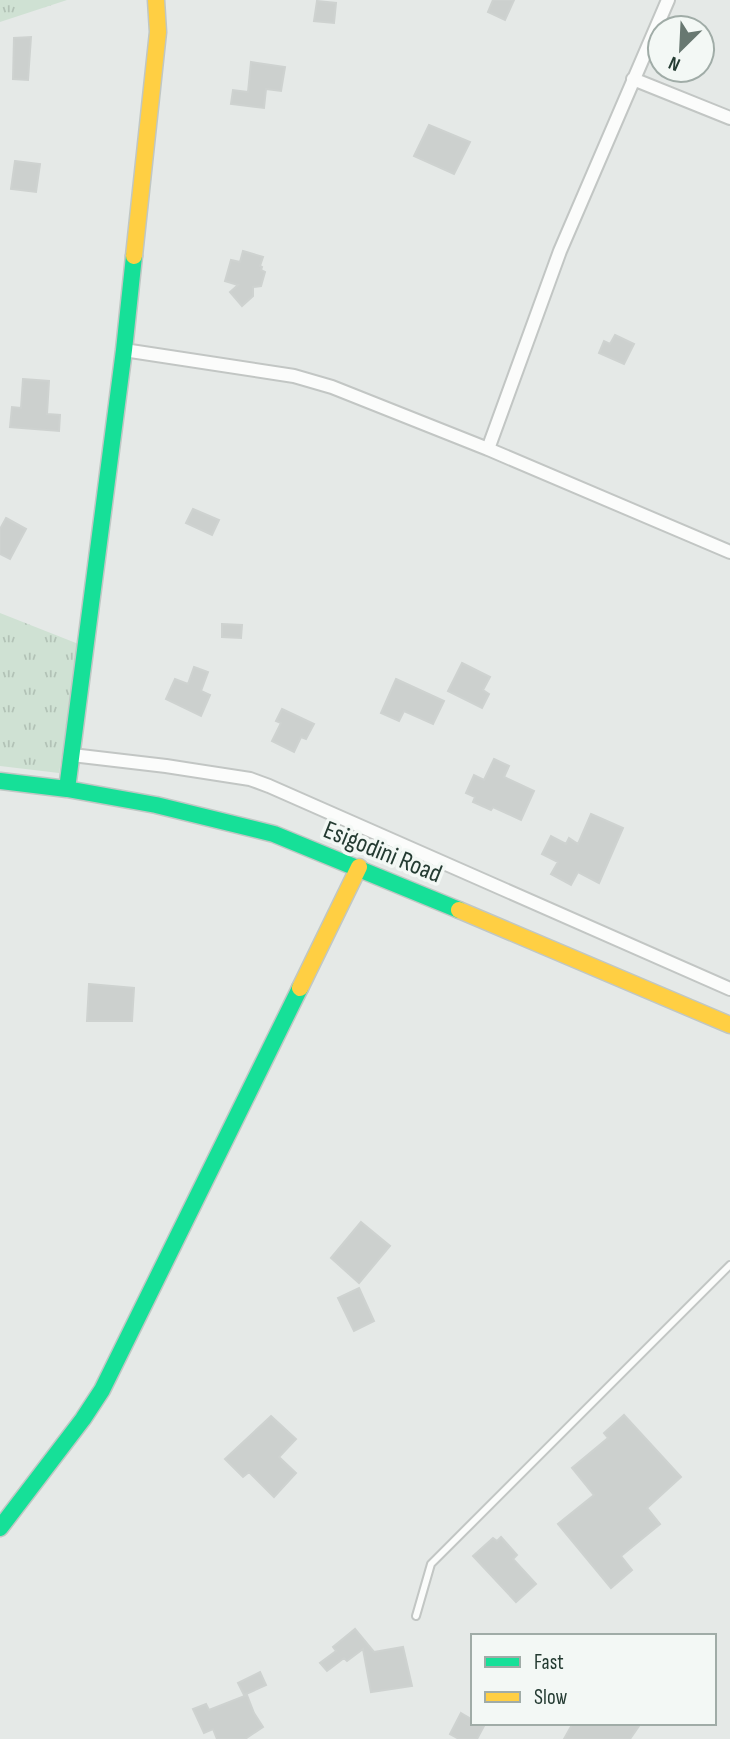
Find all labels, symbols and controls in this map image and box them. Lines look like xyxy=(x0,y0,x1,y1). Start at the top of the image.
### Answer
north arrow xyxy=(646,14,716,84)
text: N xyxy=(665,51,684,76)
street label: Esigodini Road xyxy=(319,815,446,890)
legend xyxy=(471,1634,716,1725)
text: Fast xyxy=(534,1650,564,1675)
text: Slow xyxy=(534,1685,568,1710)

